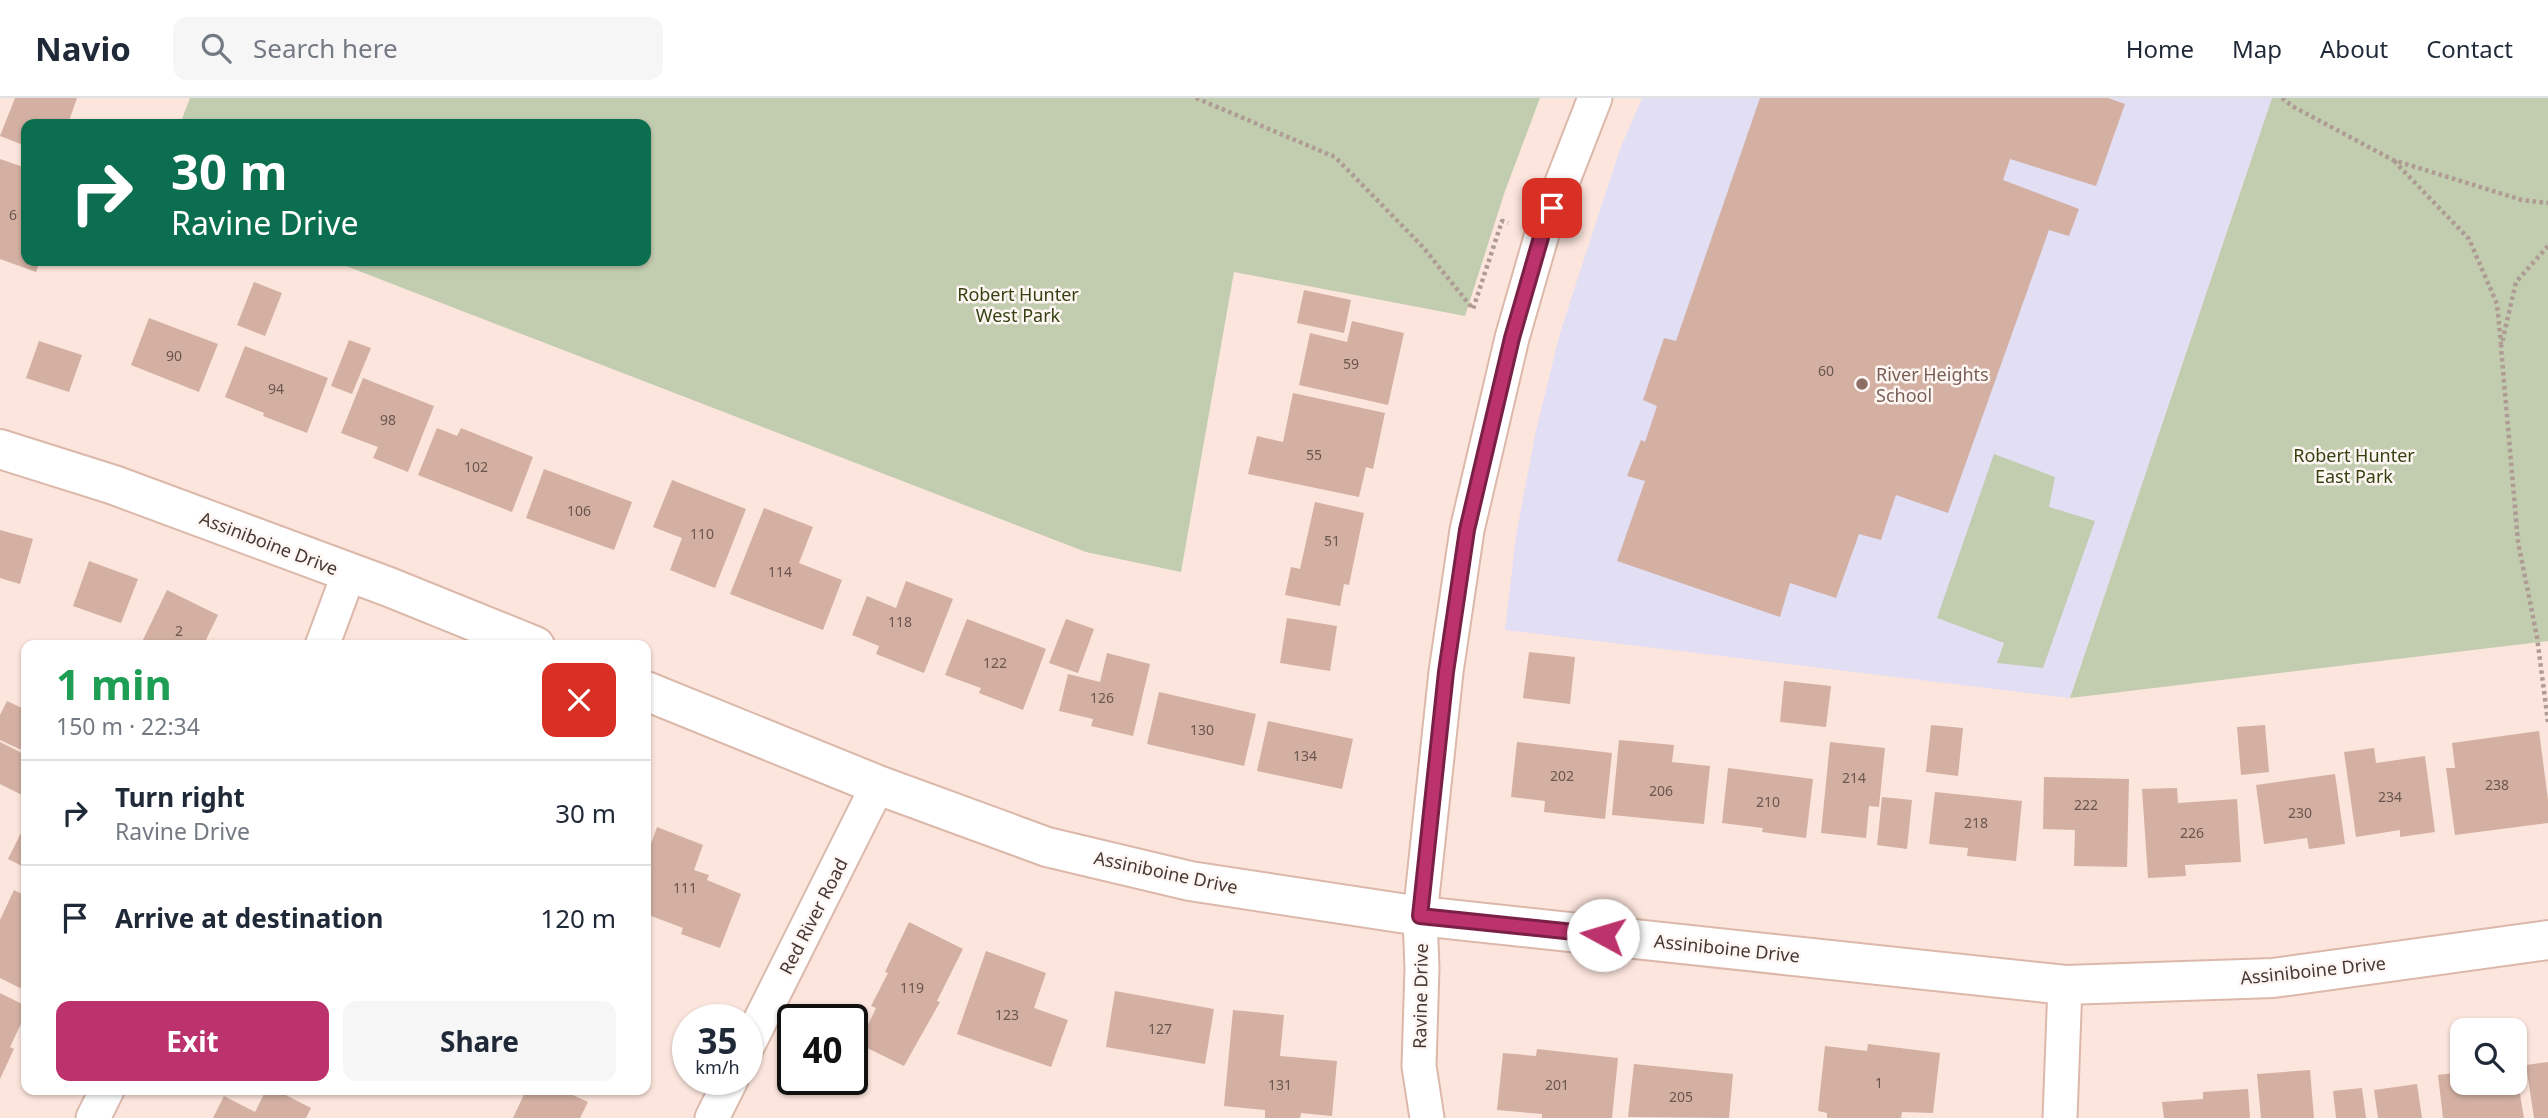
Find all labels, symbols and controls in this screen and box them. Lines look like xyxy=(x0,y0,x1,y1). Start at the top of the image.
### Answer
search box xyxy=(173,17,663,80)
text: Navio xyxy=(35,26,131,71)
icon: search xyxy=(197,29,235,67)
text: Search here xyxy=(253,30,398,66)
text: Home xyxy=(2126,32,2194,65)
text: Map xyxy=(2232,32,2282,65)
text: About xyxy=(2320,32,2388,65)
text: Contact xyxy=(2426,32,2513,65)
text: 30 m xyxy=(171,138,288,204)
icon: right xyxy=(56,147,147,238)
pin xyxy=(1522,178,1582,238)
icon: arrive xyxy=(1533,189,1571,227)
text: Ravine Drive xyxy=(171,201,359,244)
house number: 6 xyxy=(9,205,17,224)
park label: Robert Hunter West Park xyxy=(957,282,1079,327)
house number: 90 xyxy=(166,346,182,365)
house number: 59 xyxy=(1343,354,1359,373)
house number: 60 xyxy=(1818,361,1834,380)
place label: River Heights School xyxy=(1876,362,1989,407)
marker: River Heights School xyxy=(1854,376,1870,392)
house number: 94 xyxy=(268,379,284,398)
house number: 98 xyxy=(380,410,396,429)
park label: Robert Hunter East Park xyxy=(2293,443,2415,488)
house number: 55 xyxy=(1306,445,1322,464)
house number: 102 xyxy=(464,457,488,476)
house number: 106 xyxy=(567,501,591,520)
street label: Assiniboine Drive xyxy=(196,506,342,580)
house number: 110 xyxy=(690,524,714,543)
house number: 51 xyxy=(1324,531,1340,550)
house number: 114 xyxy=(768,562,792,581)
house number: 118 xyxy=(888,612,912,631)
house number: 2 xyxy=(175,621,183,640)
house number: 122 xyxy=(983,653,1007,672)
text: 1 min xyxy=(56,655,172,712)
button: close xyxy=(542,663,616,737)
house number: 126 xyxy=(1090,688,1114,707)
text: 150 m · 22:34 xyxy=(56,710,200,742)
house number: 130 xyxy=(1190,720,1214,739)
house number: 134 xyxy=(1293,746,1317,765)
house number: 202 xyxy=(1550,766,1574,785)
house number: 214 xyxy=(1842,768,1866,787)
house number: 238 xyxy=(2485,775,2509,794)
text: Turn right xyxy=(115,779,245,815)
house number: 206 xyxy=(1649,781,1673,800)
house number: 234 xyxy=(2378,787,2402,806)
house number: 210 xyxy=(1756,792,1780,811)
icon: right xyxy=(56,794,94,832)
text: 30 m xyxy=(555,795,616,831)
house number: 222 xyxy=(2074,795,2098,814)
house number: 230 xyxy=(2288,803,2312,822)
house number: 218 xyxy=(1964,813,1988,832)
text: Ravine Drive xyxy=(115,815,250,847)
house number: 226 xyxy=(2180,823,2204,842)
street label: Assiniboine Drive xyxy=(1092,845,1240,899)
street label: Red River Road xyxy=(773,854,853,978)
house number: 111 xyxy=(673,878,697,897)
position arrow xyxy=(1566,898,1640,972)
icon: arrive xyxy=(56,899,94,937)
text: Arrive at destination xyxy=(115,900,384,936)
text: 120 m xyxy=(540,900,616,936)
street label: Assiniboine Drive xyxy=(1653,928,1801,968)
street label: Ravine Drive xyxy=(1407,943,1433,1049)
street label: Assiniboine Drive xyxy=(2239,950,2387,990)
house number: 119 xyxy=(900,978,924,997)
button: Exit xyxy=(56,1001,329,1081)
button: Share xyxy=(343,1001,616,1081)
speed limit sign: 40 xyxy=(777,1004,868,1095)
house number: 123 xyxy=(995,1005,1019,1024)
text: 35 xyxy=(697,1017,738,1064)
map controls xyxy=(2450,1018,2527,1095)
button: search xyxy=(2450,1018,2527,1095)
house number: 127 xyxy=(1148,1019,1172,1038)
text: km/h xyxy=(695,1055,740,1079)
house number: 1 xyxy=(1875,1073,1883,1092)
house number: 131 xyxy=(1268,1075,1292,1094)
house number: 201 xyxy=(1545,1075,1569,1094)
house number: 205 xyxy=(1669,1087,1693,1106)

